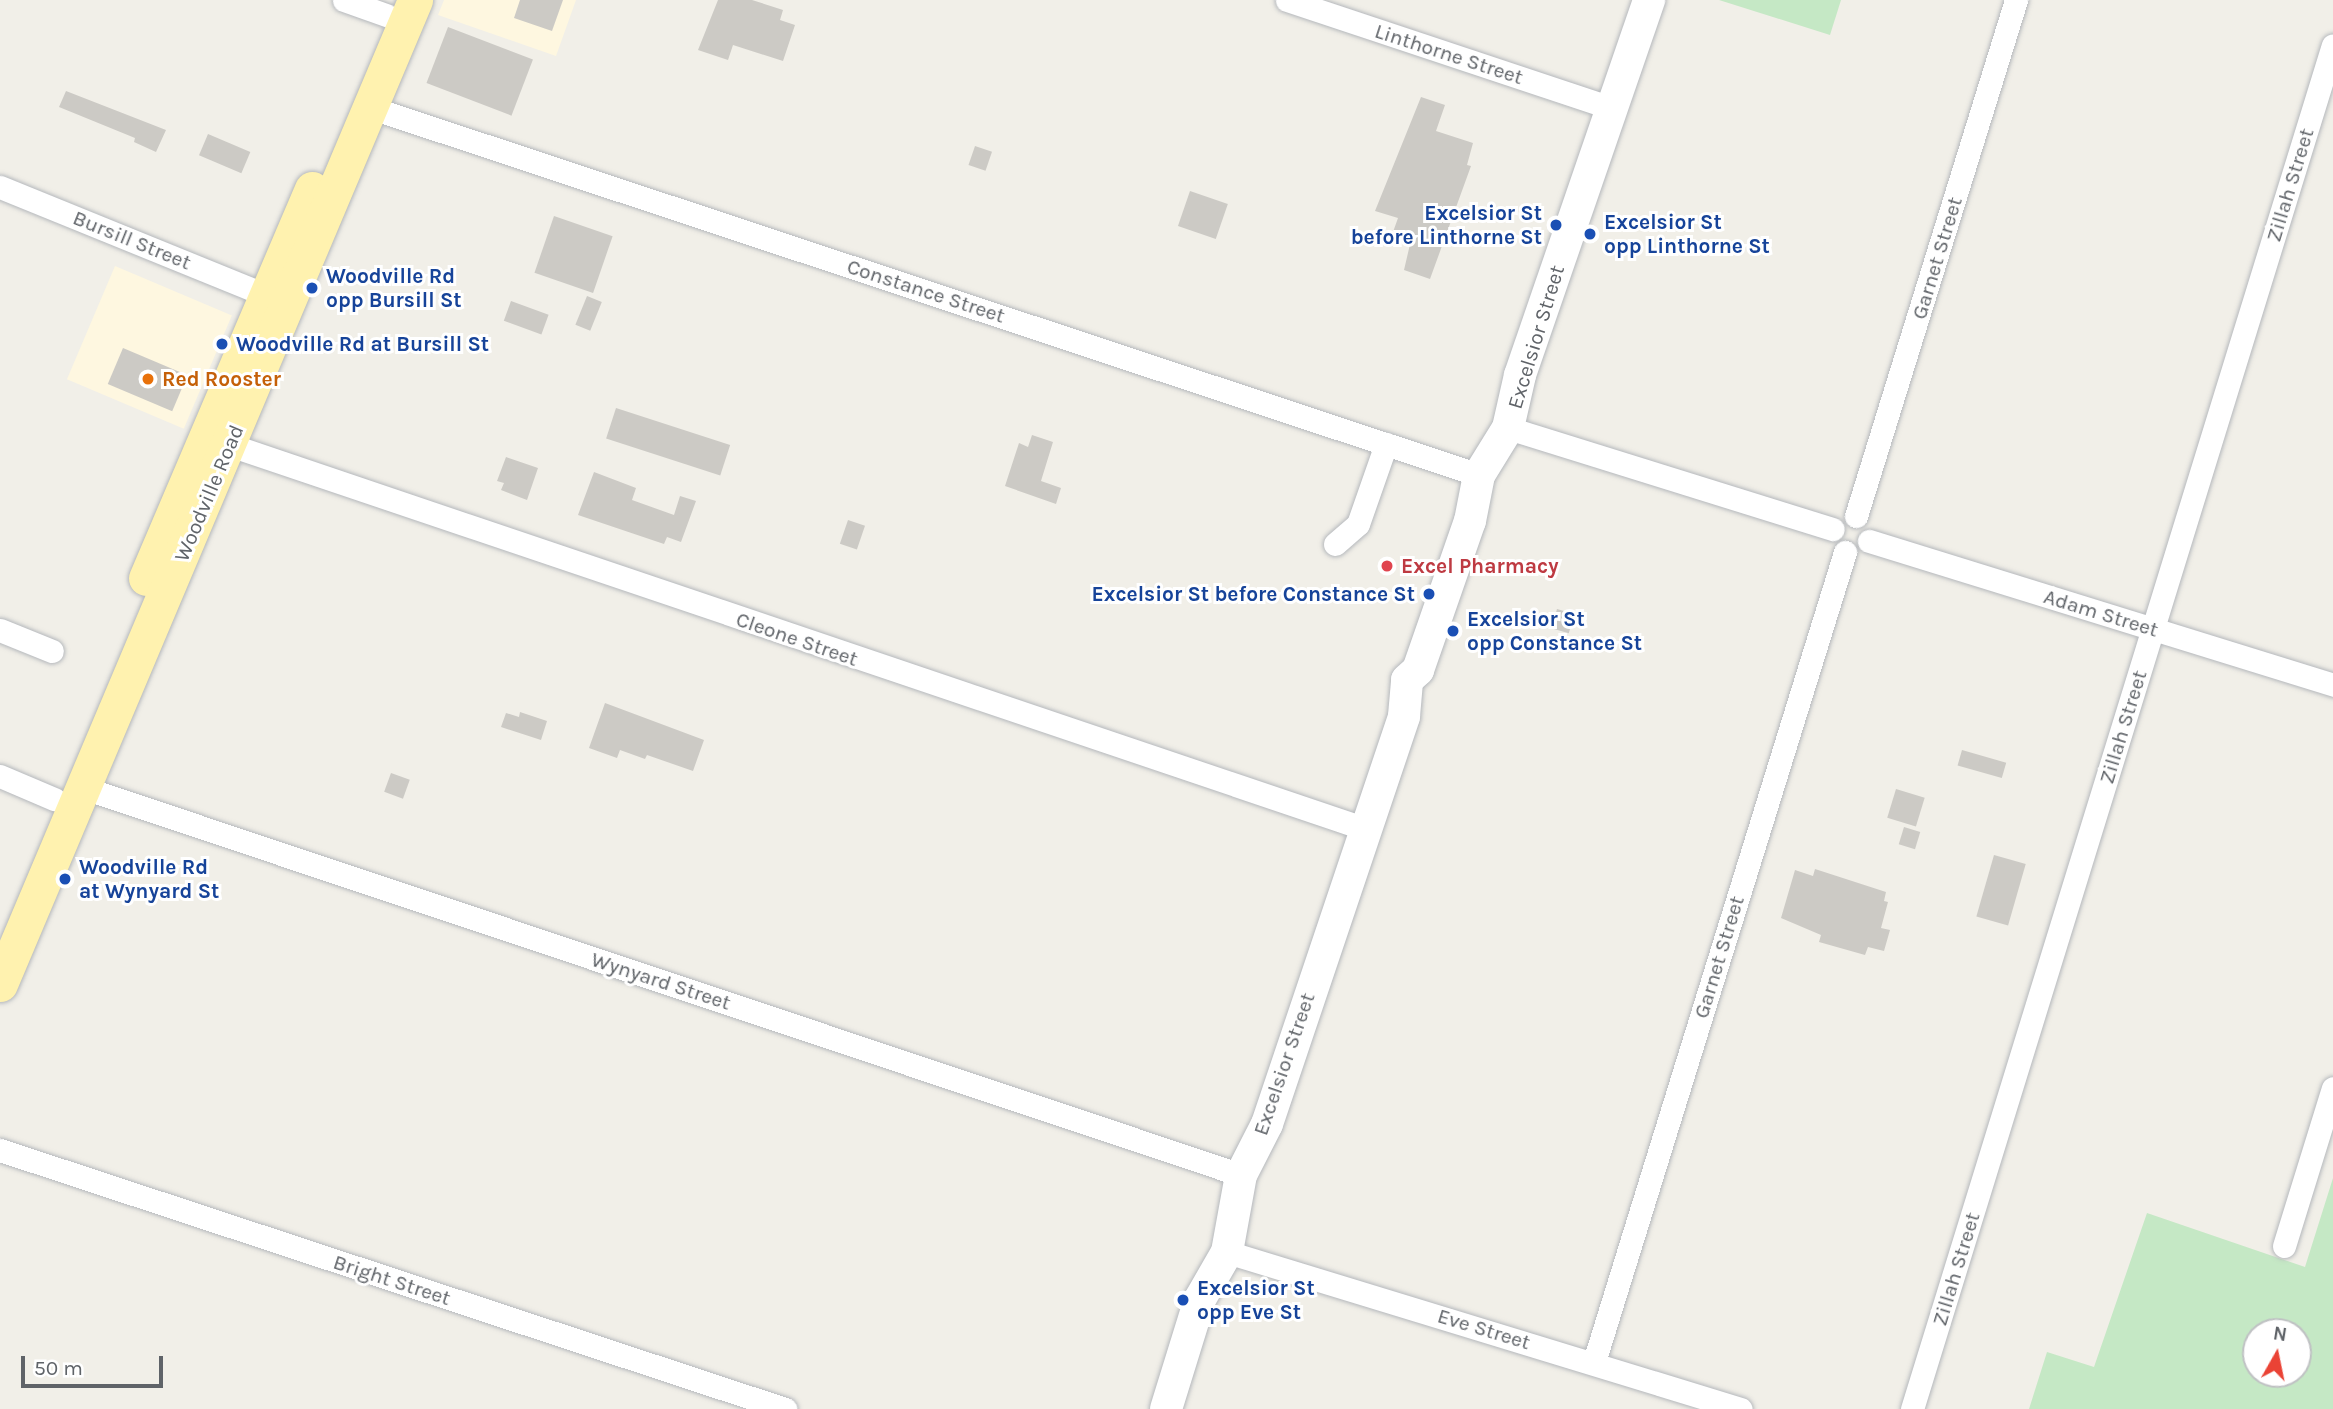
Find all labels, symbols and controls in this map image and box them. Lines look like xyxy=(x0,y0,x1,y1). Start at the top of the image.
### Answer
street label: Linthorne Street xyxy=(1372,18,1526,90)
street label: Zillah Street xyxy=(2261,125,2319,245)
street label: Garnet Street xyxy=(1906,194,1968,322)
place label: Excelsior St before Linthorne St xyxy=(1351,200,1542,250)
street label: Bursill Street xyxy=(69,205,195,275)
place label: Excelsior St opp Linthorne St xyxy=(1604,209,1770,259)
marker: Excelsior St before Linthorne St xyxy=(1548,217,1564,233)
marker: Excelsior St opp Linthorne St xyxy=(1582,226,1598,242)
street label: Constance Street xyxy=(844,254,1008,328)
street label: Excelsior Street xyxy=(1502,262,1570,412)
place label: Woodville Rd opp Bursill St xyxy=(326,263,462,313)
marker: Woodville Rd opp Bursill St xyxy=(304,280,320,296)
place label: Woodville Rd at Bursill St xyxy=(236,331,489,357)
marker: Woodville Rd at Bursill St xyxy=(214,336,230,352)
place label: Red Rooster xyxy=(162,366,281,392)
marker: Red Rooster xyxy=(140,371,156,387)
street label: Woodville Road xyxy=(169,421,249,565)
place label: Excel Pharmacy xyxy=(1401,553,1559,579)
marker: Excel Pharmacy xyxy=(1379,558,1395,574)
place label: Excelsior St before Constance St xyxy=(1091,581,1415,607)
street label: Adam Street xyxy=(2041,584,2161,642)
marker: Excelsior St before Constance St xyxy=(1421,586,1437,602)
street label: Cleone Street xyxy=(733,606,861,672)
place label: Excelsior St opp Constance St xyxy=(1467,606,1642,656)
marker: Excelsior St opp Constance St xyxy=(1445,623,1461,639)
street label: Zillah Street xyxy=(2094,667,2152,787)
place label: Woodville Rd at Wynyard St xyxy=(79,854,219,904)
marker: Woodville Rd at Wynyard St xyxy=(57,871,73,887)
street label: Garnet Street xyxy=(1688,893,1750,1021)
street label: Wynyard Street xyxy=(588,947,734,1015)
street label: Excelsior Street xyxy=(1248,989,1320,1139)
street label: Zillah Street xyxy=(1927,1209,1985,1329)
street label: Bright Street xyxy=(330,1249,454,1311)
place label: Excelsior St opp Eve St xyxy=(1197,1275,1315,1325)
marker: Excelsior St opp Eve St xyxy=(1175,1292,1191,1308)
street label: Eve Street xyxy=(1435,1303,1533,1355)
north arrow xyxy=(2242,1318,2312,1388)
text: N xyxy=(2272,1322,2288,1346)
scale bar xyxy=(24,1342,166,1386)
text: 50 m xyxy=(34,1356,83,1380)

